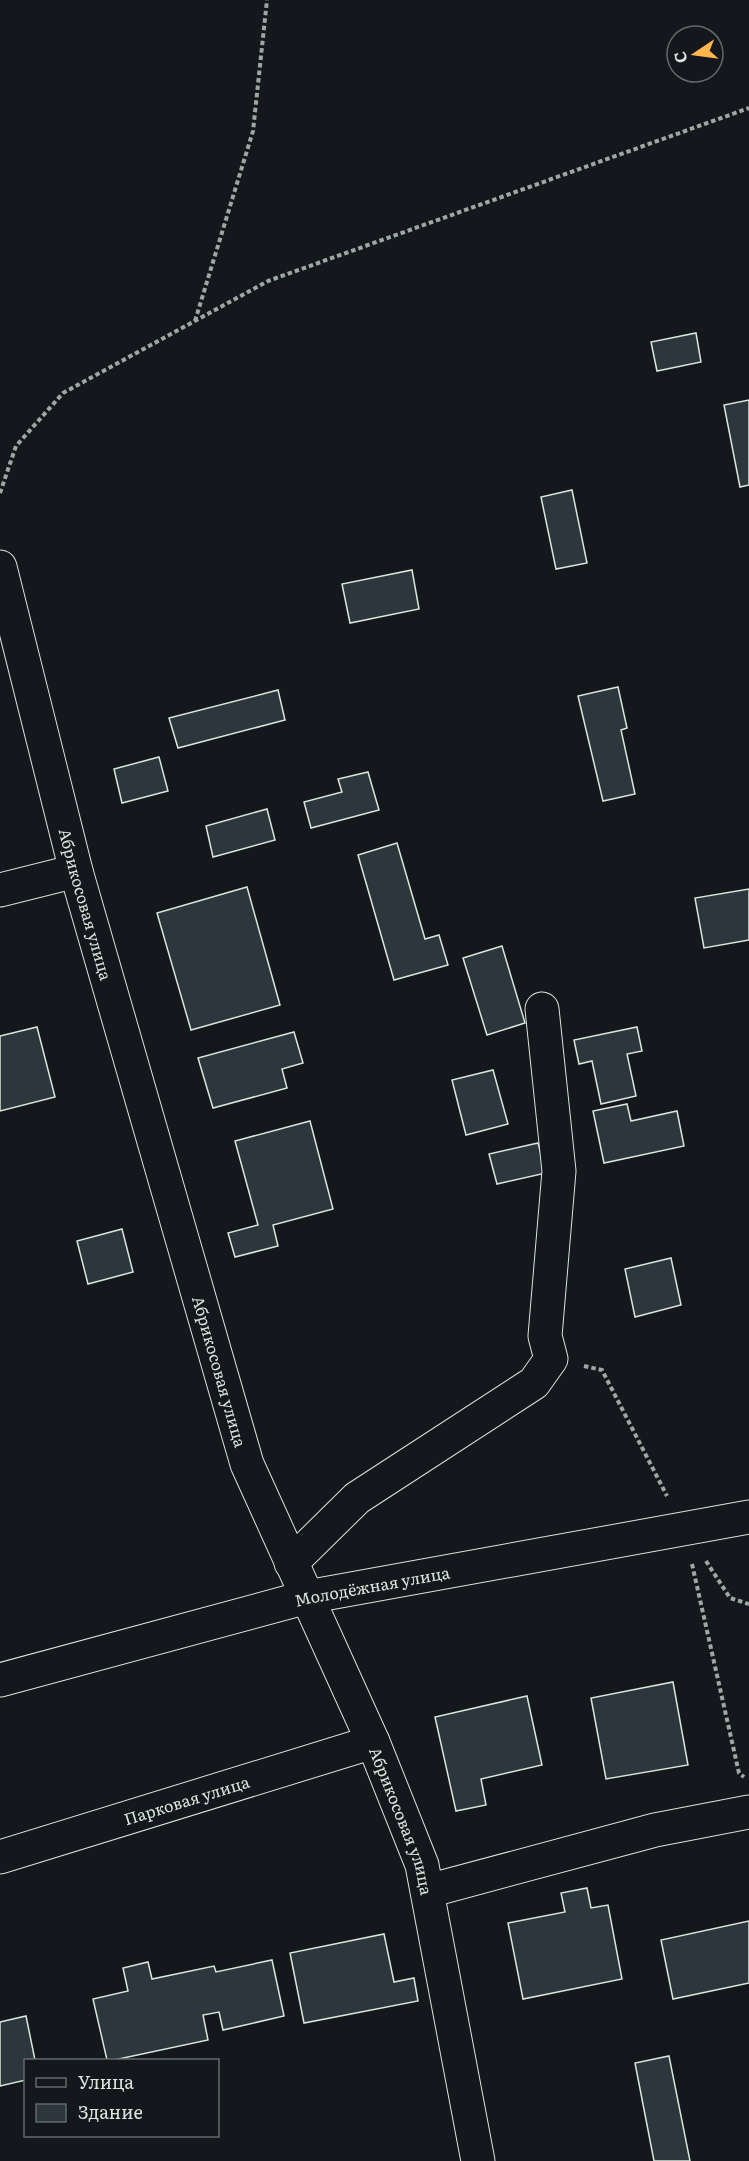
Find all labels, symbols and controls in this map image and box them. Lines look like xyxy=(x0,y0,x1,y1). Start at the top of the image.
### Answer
north arrow xyxy=(665,24,725,84)
text: С xyxy=(666,49,692,66)
street label: Абрикосовая улица xyxy=(54,826,119,983)
street label: Абрикосовая улица xyxy=(187,1293,254,1450)
street label: Молодёжная улица xyxy=(291,1559,452,1612)
street label: Абрикосовая улица xyxy=(364,1743,439,1897)
street label: Парковая улица xyxy=(121,1769,252,1830)
legend xyxy=(24,2059,219,2137)
text: Улица xyxy=(78,2068,134,2095)
text: Здание xyxy=(78,2098,143,2125)

